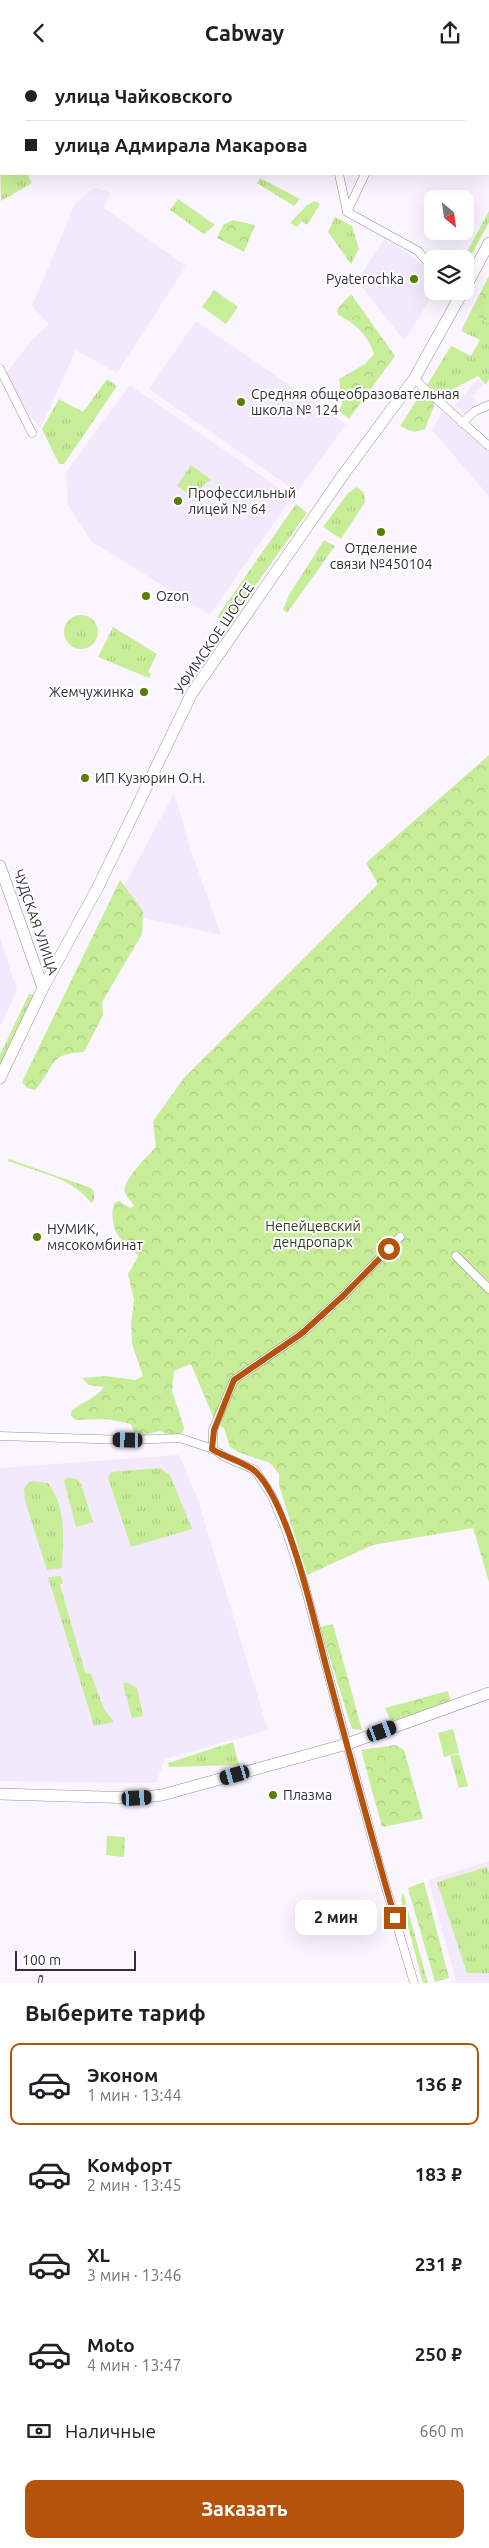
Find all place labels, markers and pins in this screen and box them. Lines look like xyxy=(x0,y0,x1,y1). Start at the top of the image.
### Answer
place label: Pyaterochka xyxy=(326,271,404,287)
marker: Pyaterochka xyxy=(408,273,420,285)
place label: Средняя общеобразовательная школа № 124 xyxy=(251,386,460,418)
marker: Средняя общеобразовательная школа № 124 xyxy=(235,396,247,408)
place label: Профессильный лицей № 64 xyxy=(188,485,296,517)
marker: Профессильный лицей № 64 xyxy=(172,495,184,507)
marker: Отделение связи №450104 xyxy=(375,526,387,538)
place label: Отделение связи №450104 xyxy=(330,540,432,572)
place label: Ozon xyxy=(156,588,189,604)
marker: Ozon xyxy=(140,590,152,602)
place label: Жемчужинка xyxy=(49,684,134,700)
marker: Жемчужинка xyxy=(138,686,150,698)
place label: ИП Кузюрин О.Н. xyxy=(95,770,205,786)
marker: ИП Кузюрин О.Н. xyxy=(79,772,91,784)
place label: НУМИК, мясокомбинат xyxy=(47,1221,143,1253)
marker: НУМИК, мясокомбинат xyxy=(31,1231,43,1243)
place label: Плазма xyxy=(283,1787,332,1803)
marker: Плазма xyxy=(267,1789,279,1801)

